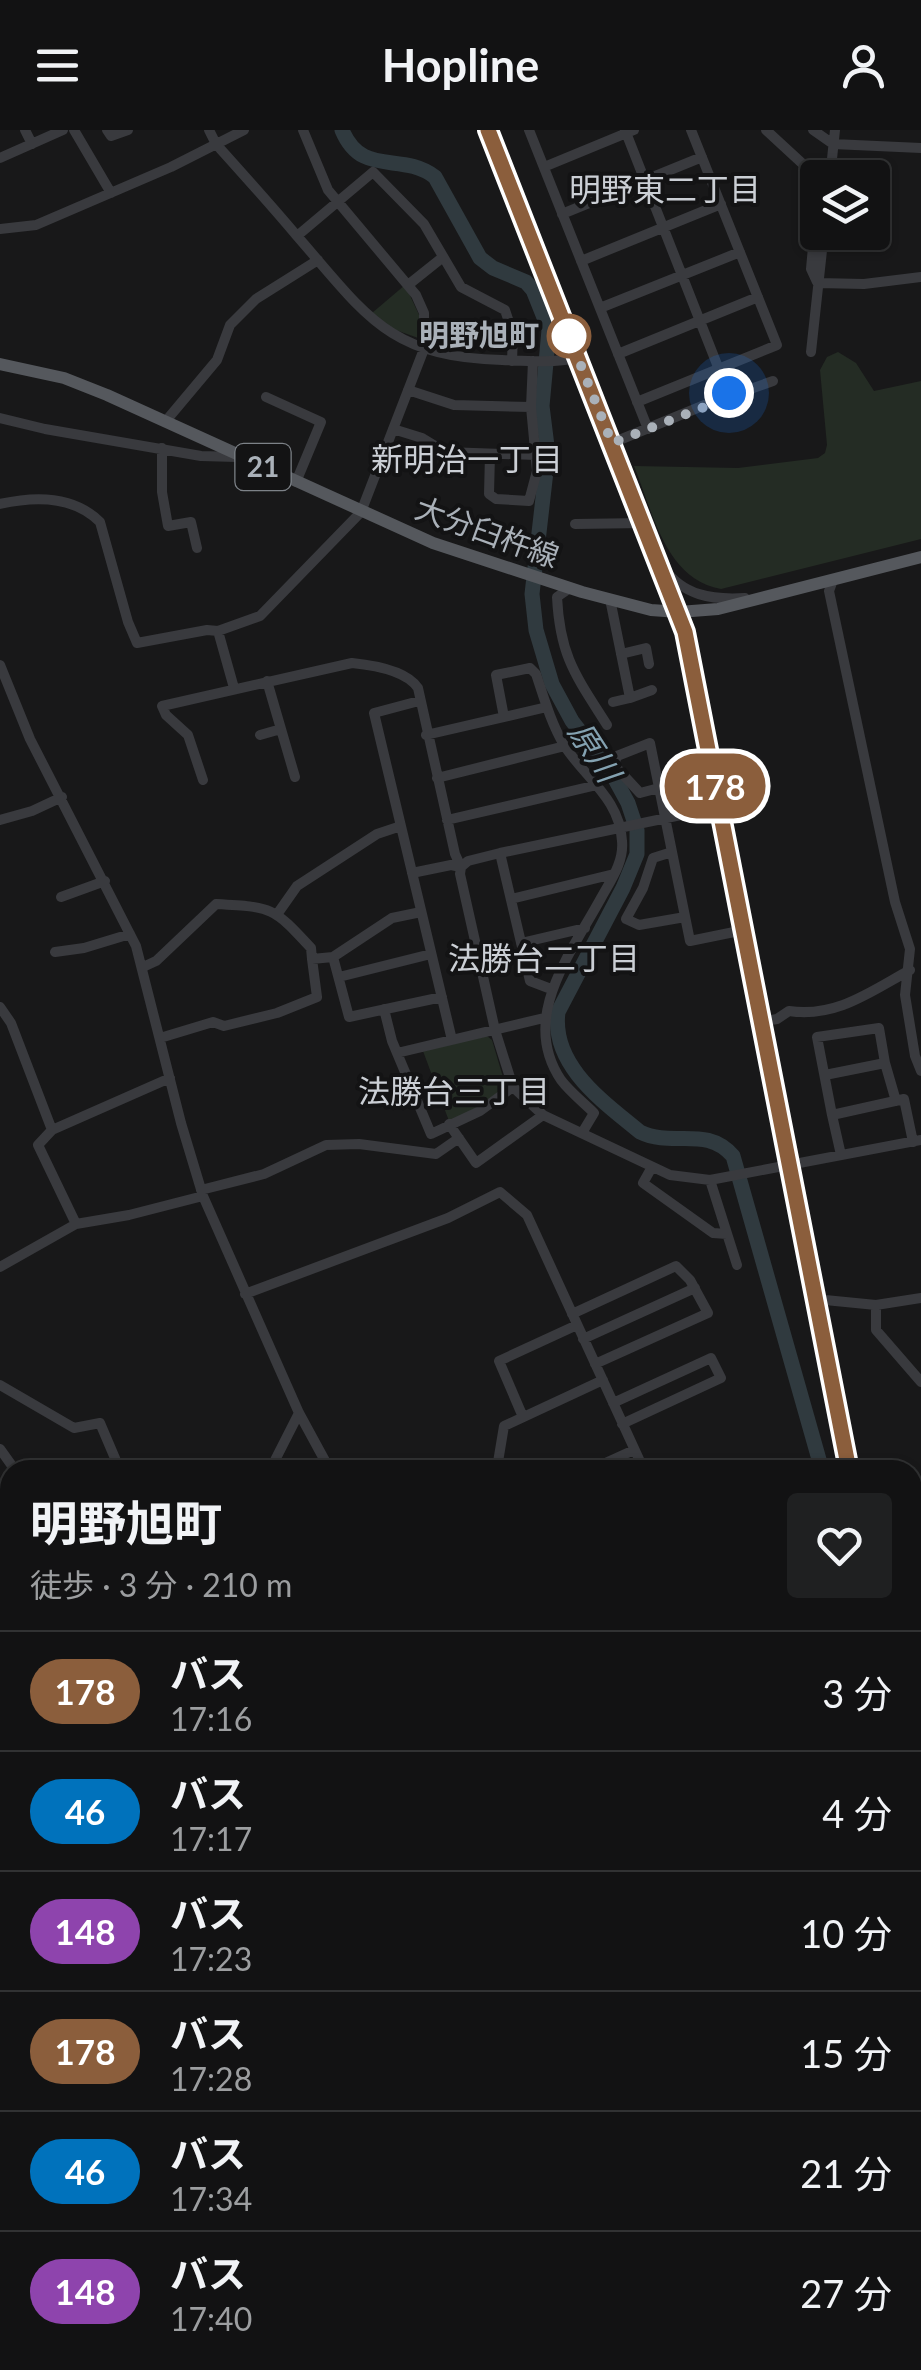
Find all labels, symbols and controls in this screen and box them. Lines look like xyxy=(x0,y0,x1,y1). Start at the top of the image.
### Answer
icon: menu xyxy=(30,38,85,93)
text: Hopline xyxy=(382,38,539,92)
icon: person xyxy=(836,38,891,93)
map controls xyxy=(800,160,890,250)
button: layers xyxy=(800,160,890,250)
district label: 明野東二丁目 xyxy=(569,169,761,208)
marker: 明野旭町 xyxy=(548,315,590,357)
place label: 明野旭町 xyxy=(419,316,539,352)
your location xyxy=(704,368,754,418)
district label: 新明治一丁目 xyxy=(371,439,563,478)
road number: 21 xyxy=(236,444,290,490)
street label: 大分臼杵線 xyxy=(411,489,564,574)
water label: 原川 xyxy=(561,714,631,791)
line badge: 178 xyxy=(658,754,772,818)
text: 178 xyxy=(685,765,745,807)
district label: 法勝台二丁目 xyxy=(448,938,640,977)
district label: 法勝台三丁目 xyxy=(358,1071,550,1110)
button: heart xyxy=(787,1493,892,1598)
text: 明野旭町 xyxy=(30,1494,222,1551)
text: 徒歩 · 3 分 · 210 m xyxy=(30,1565,292,1604)
text: バス xyxy=(170,1650,246,1696)
text: 178 xyxy=(55,1670,115,1712)
text: 3 分 xyxy=(822,1670,892,1716)
text: 17:16 xyxy=(170,1699,252,1738)
text: バス xyxy=(170,1770,246,1816)
text: 46 xyxy=(65,1790,105,1832)
text: 4 分 xyxy=(822,1790,892,1836)
text: 17:17 xyxy=(170,1819,252,1858)
text: バス xyxy=(170,1890,246,1936)
text: 148 xyxy=(55,1910,115,1952)
text: 10 分 xyxy=(800,1910,892,1956)
text: 17:23 xyxy=(170,1939,252,1978)
text: バス xyxy=(170,2010,246,2056)
text: 178 xyxy=(55,2030,115,2072)
text: 15 分 xyxy=(800,2030,892,2076)
text: 17:28 xyxy=(170,2059,252,2098)
text: バス xyxy=(170,2130,246,2176)
text: 46 xyxy=(65,2150,105,2192)
text: 21 分 xyxy=(800,2150,892,2196)
text: 17:34 xyxy=(170,2179,252,2218)
text: バス xyxy=(170,2250,246,2296)
text: 148 xyxy=(55,2270,115,2312)
text: 27 分 xyxy=(800,2270,892,2316)
text: 17:40 xyxy=(170,2299,252,2338)

